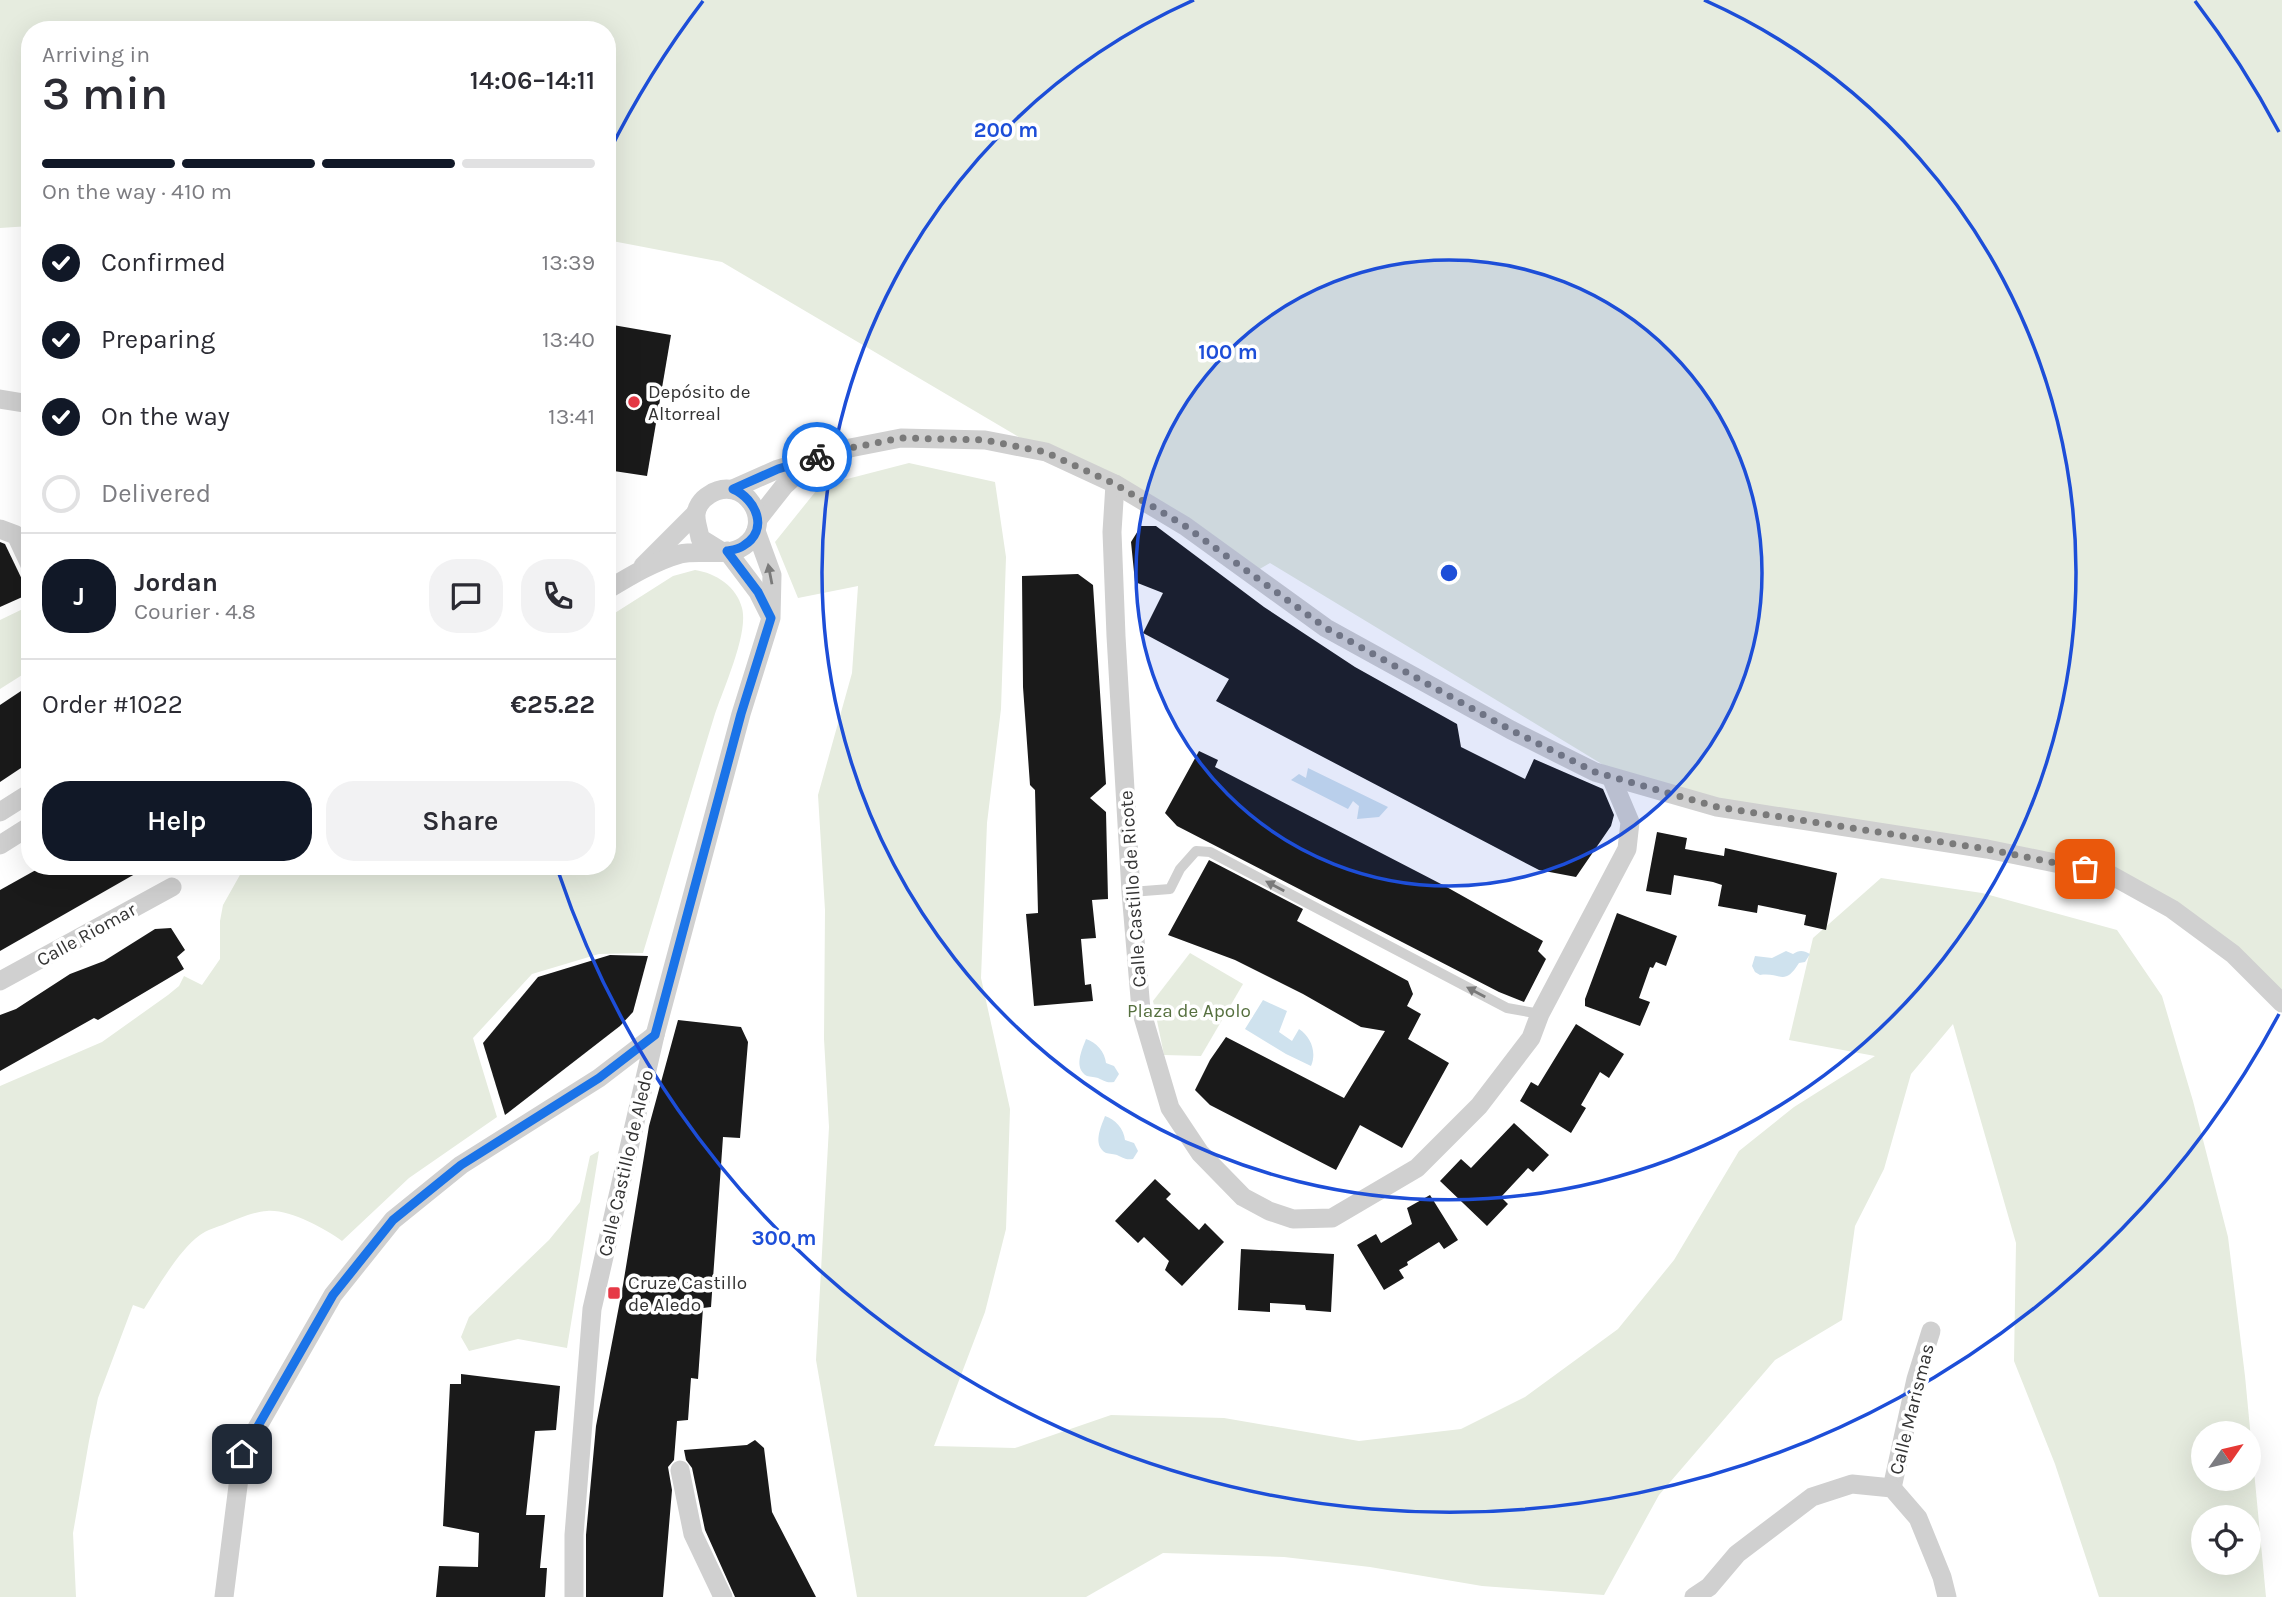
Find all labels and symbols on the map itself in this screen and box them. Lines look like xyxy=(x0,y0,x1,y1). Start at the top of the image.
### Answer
text: 200 m xyxy=(974,118,1038,142)
text: 100 m xyxy=(1198,340,1258,364)
place label: Depósito de Altorreal xyxy=(648,381,751,425)
marker: Depósito de Altorreal xyxy=(626,394,642,410)
courier xyxy=(782,422,852,492)
centre of rings xyxy=(1437,561,1461,585)
one-way arrow xyxy=(764,562,775,584)
street label: Calle Castillo de Ricote xyxy=(1115,790,1151,988)
pin xyxy=(2055,839,2115,899)
one-way arrow xyxy=(1265,880,1285,892)
street label: Calle Riomar xyxy=(33,899,140,971)
one-way arrow xyxy=(1466,986,1486,998)
park label: Plaza de Apolo xyxy=(1127,1000,1251,1022)
street label: Calle Castillo de Aledo xyxy=(594,1068,658,1259)
text: 300 m xyxy=(752,1226,816,1250)
place label: Cruze Castillo de Aledo xyxy=(628,1272,747,1316)
marker: Cruze Castillo de Aledo xyxy=(606,1285,622,1301)
street label: Calle Marismas xyxy=(1885,1341,1939,1477)
north arrow xyxy=(2191,1421,2261,1491)
pin xyxy=(212,1424,272,1484)

